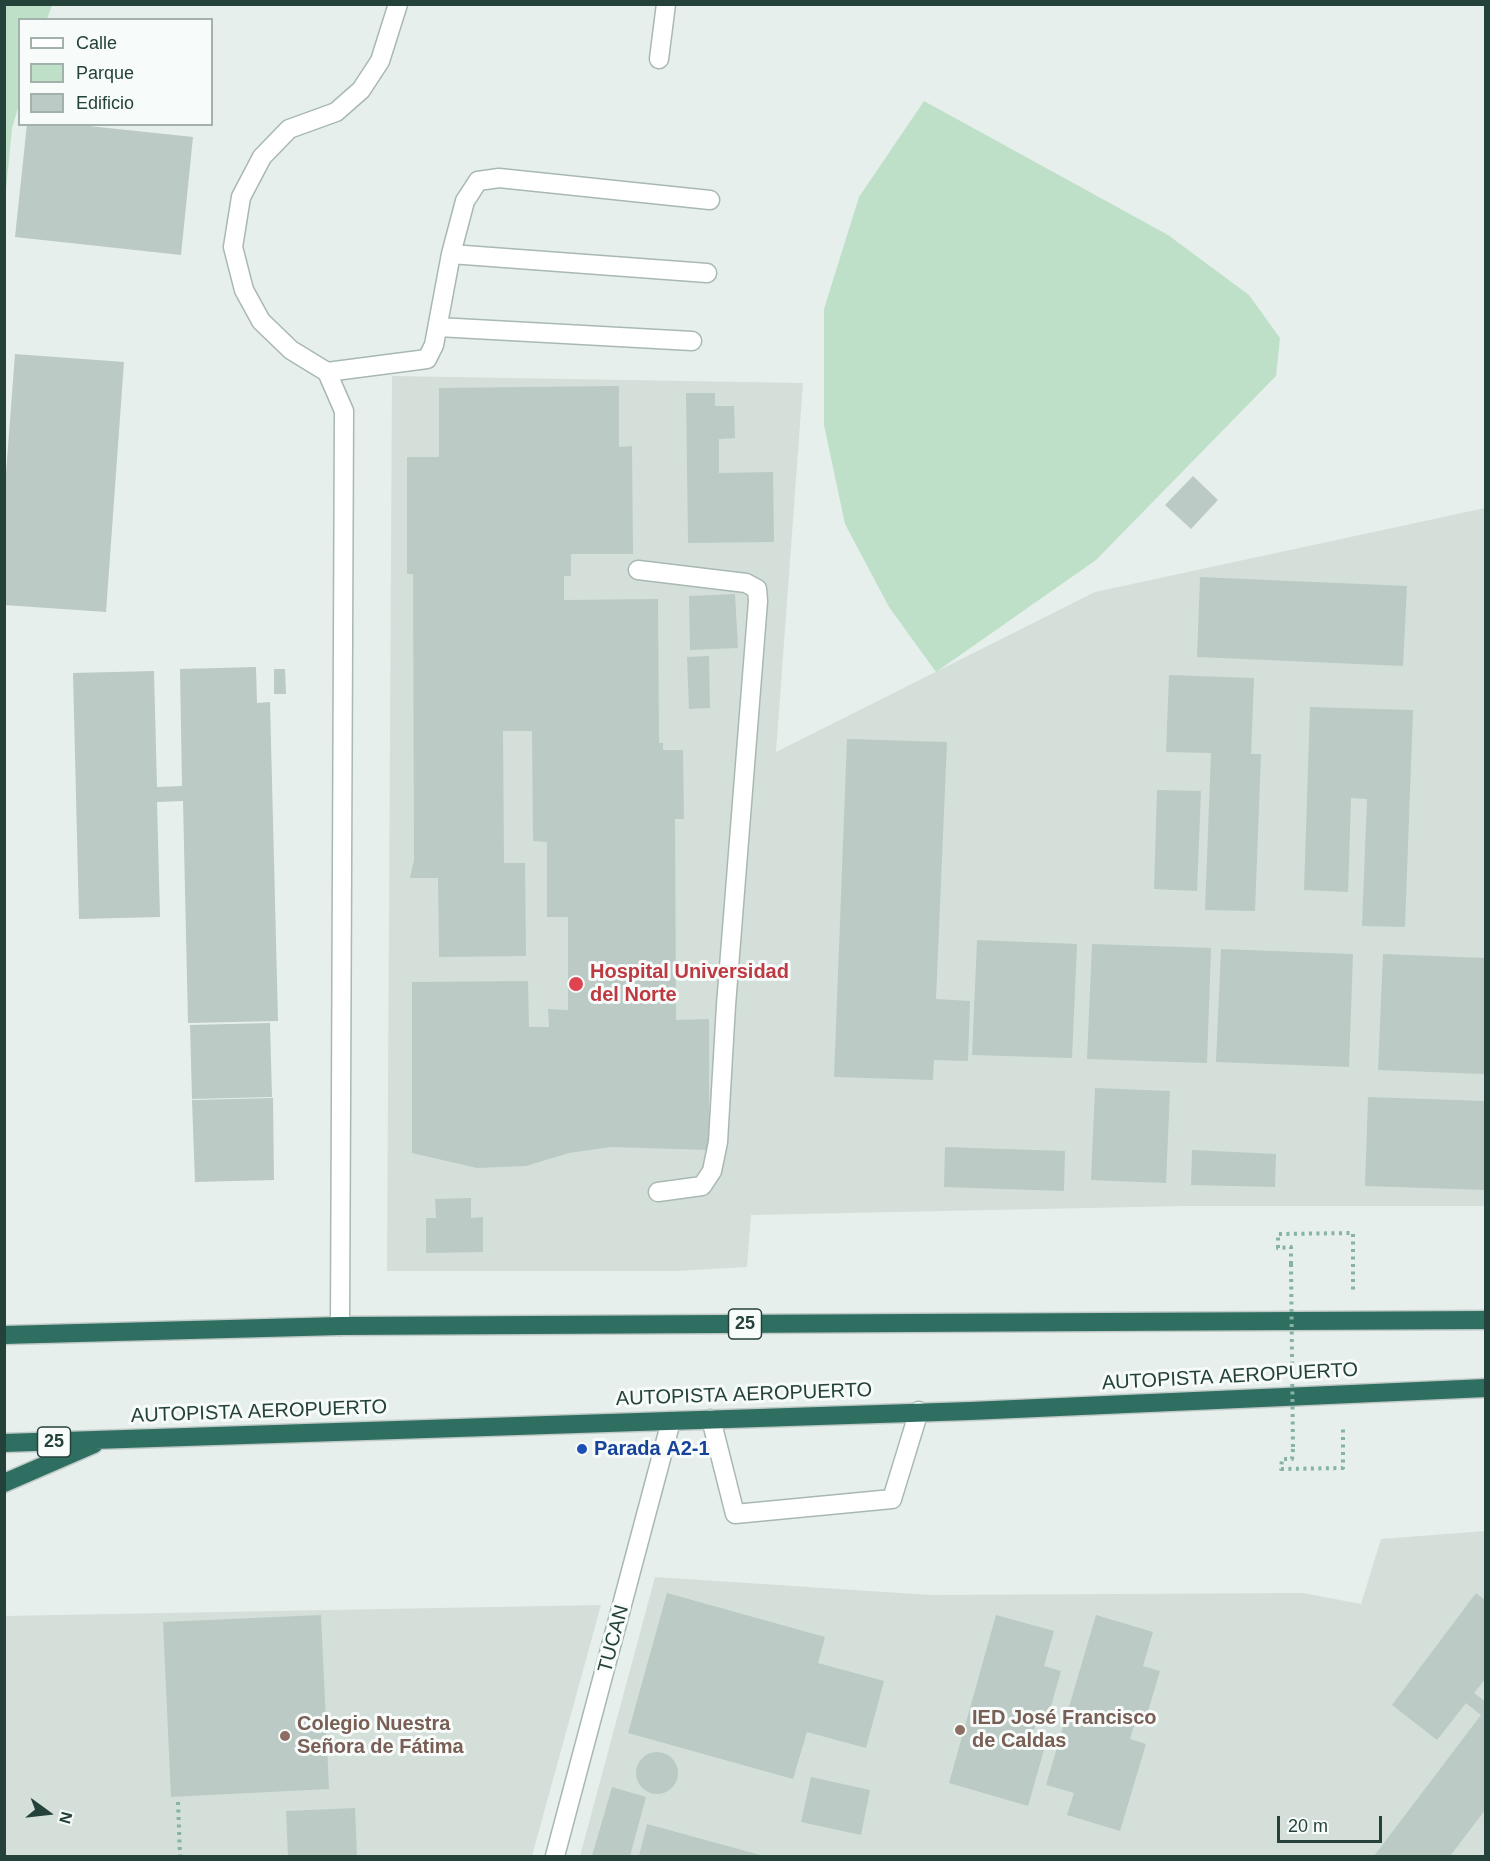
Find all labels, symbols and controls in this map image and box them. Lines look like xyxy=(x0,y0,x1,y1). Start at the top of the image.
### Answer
legend xyxy=(18,18,213,126)
text: Calle xyxy=(76,33,117,53)
text: Parque xyxy=(76,63,134,83)
text: Edificio xyxy=(76,93,134,113)
place label: Hospital Universidad del Norte xyxy=(590,960,789,1007)
marker: Hospital Universidad del Norte xyxy=(567,975,585,993)
road number: 25 xyxy=(728,1309,762,1339)
street label: AUTOPISTA AEROPUERTO xyxy=(1101,1358,1359,1396)
street label: AUTOPISTA AEROPUERTO xyxy=(615,1379,873,1411)
street label: AUTOPISTA AEROPUERTO xyxy=(130,1396,388,1428)
road number: 25 xyxy=(38,1427,70,1457)
place label: Parada A2-1 xyxy=(594,1437,710,1461)
marker: Parada A2-1 xyxy=(575,1442,589,1456)
street label: TUCAN xyxy=(593,1603,635,1675)
place label: IED José Francisco de Caldas xyxy=(972,1706,1157,1753)
place label: Colegio Nuestra Señora de Fátima xyxy=(297,1712,464,1759)
marker: IED José Francisco de Caldas xyxy=(953,1723,967,1737)
marker: Colegio Nuestra Señora de Fátima xyxy=(278,1729,292,1743)
north arrow xyxy=(18,1783,78,1843)
scale bar xyxy=(1280,1804,1385,1842)
text: N xyxy=(56,1810,76,1826)
text: 20 m xyxy=(1288,1816,1328,1836)

